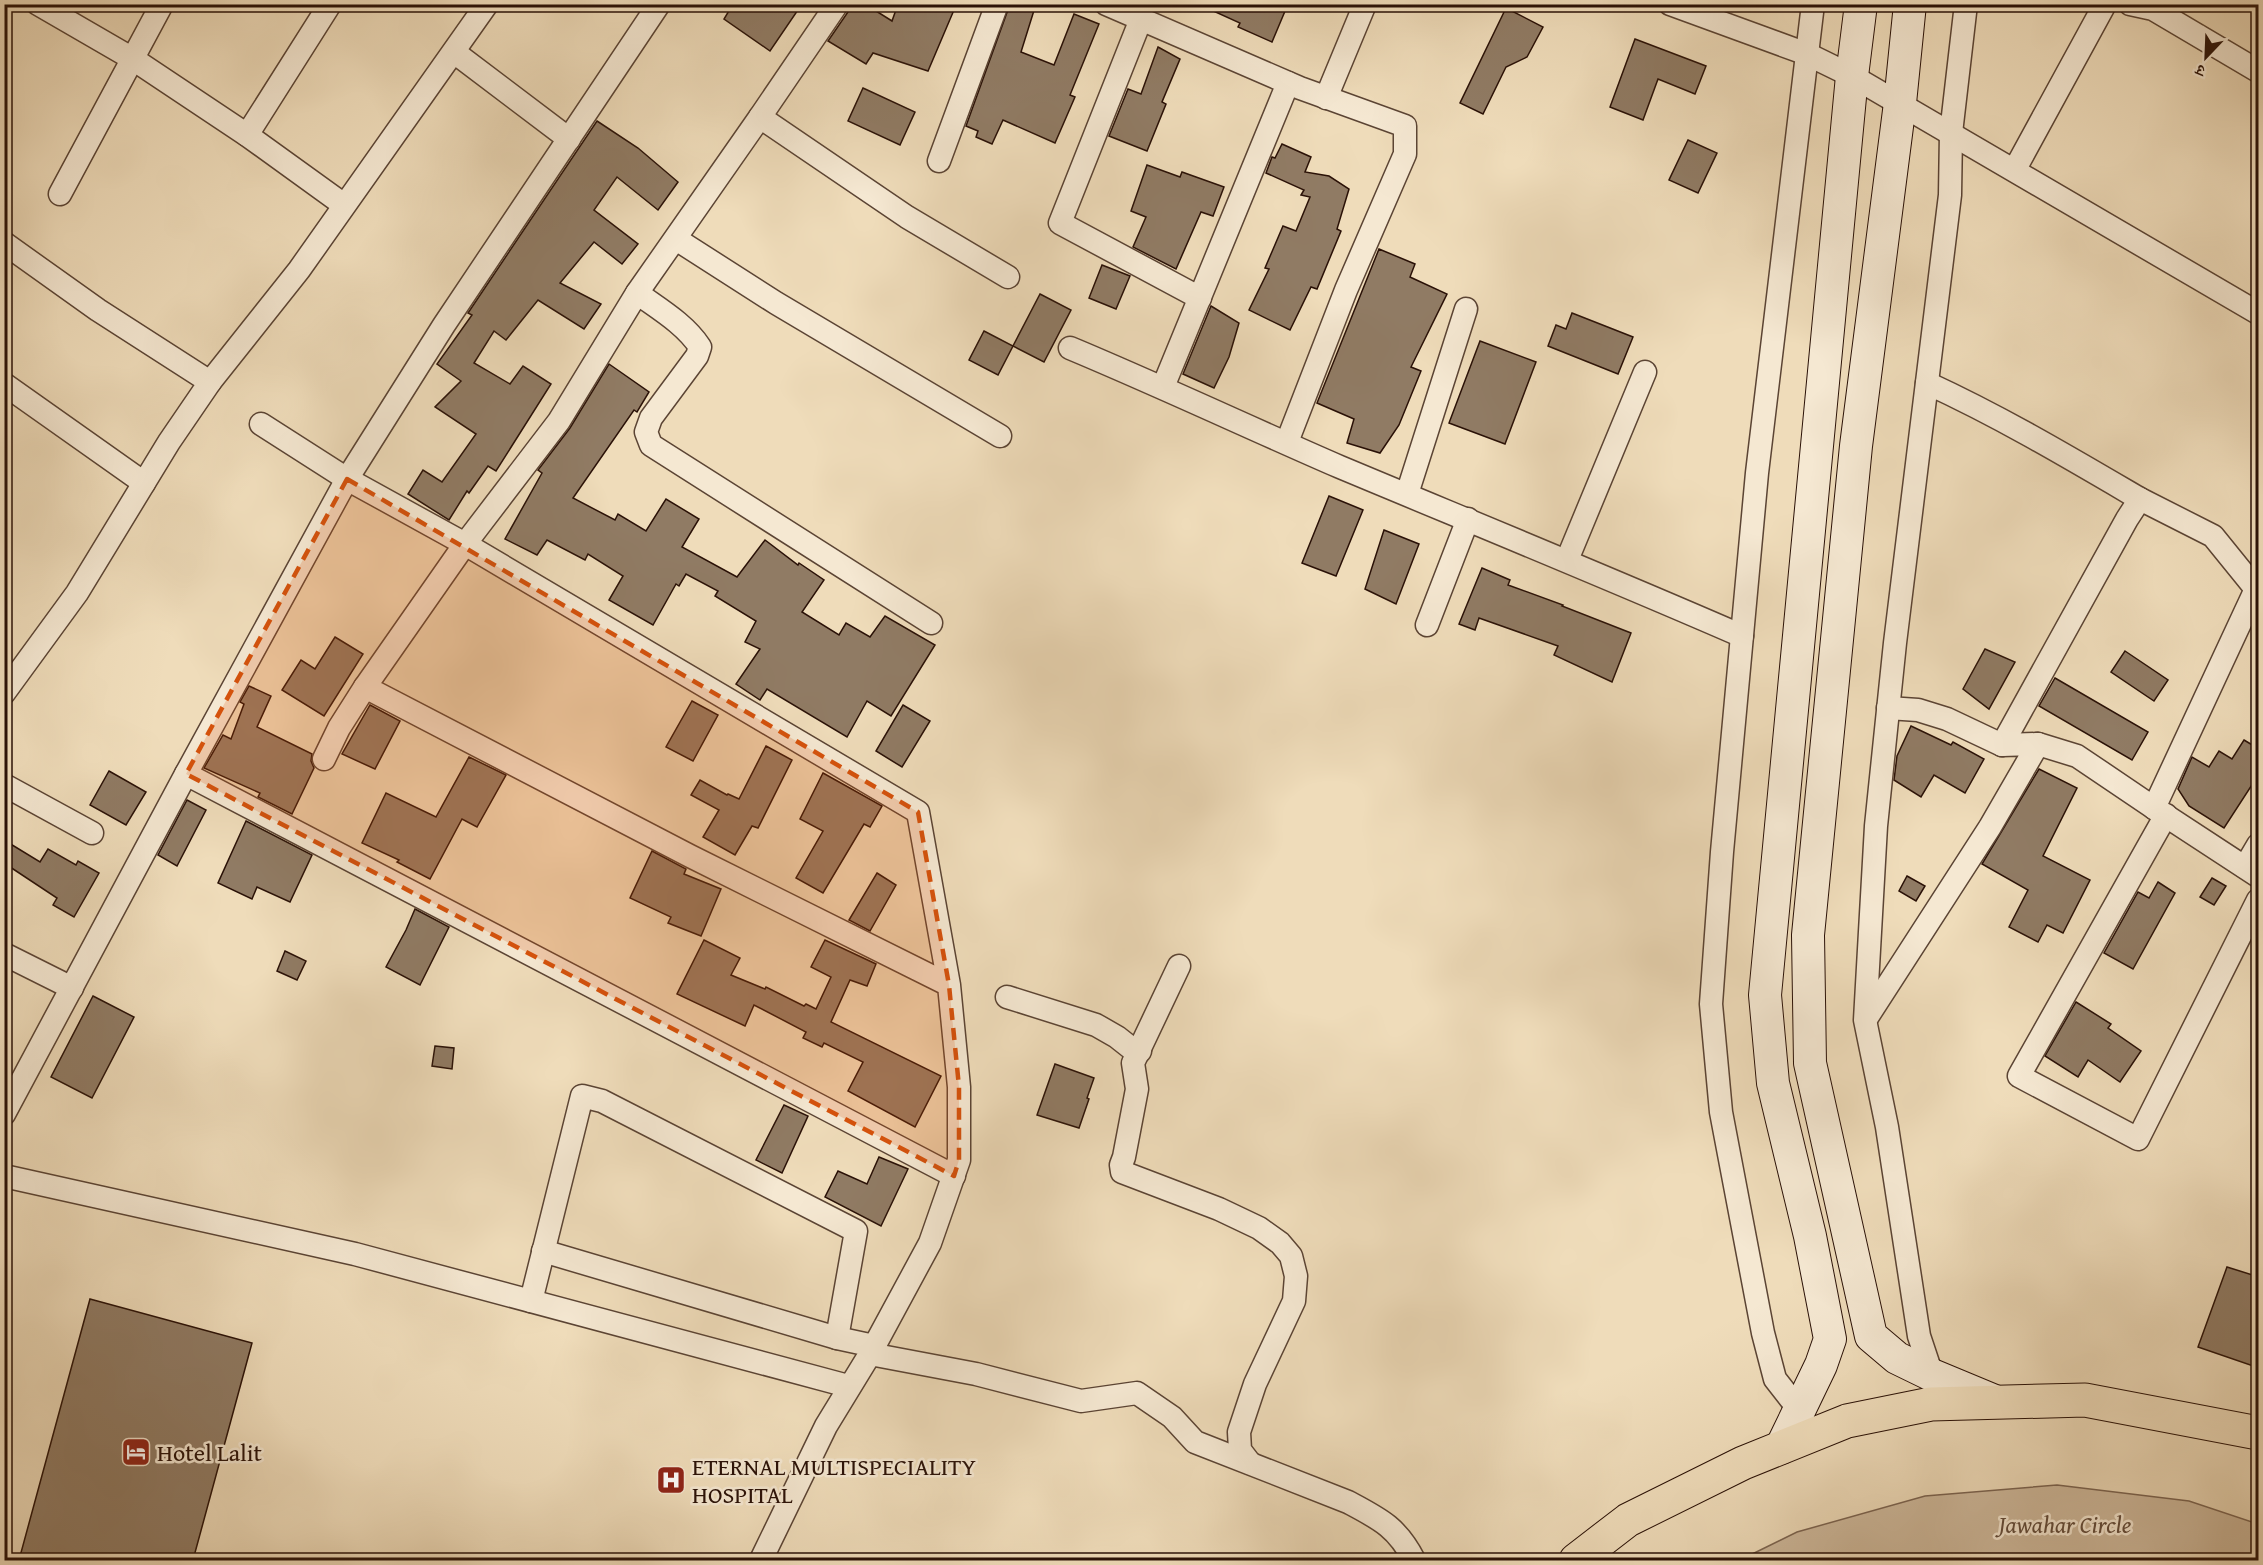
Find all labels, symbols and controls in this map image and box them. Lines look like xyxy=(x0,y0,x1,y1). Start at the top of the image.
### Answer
north arrow xyxy=(2176,27,2236,87)
text: उ xyxy=(2190,57,2210,84)
place label: Hotel Lalit xyxy=(157,1435,262,1470)
hotel icon: Hotel Lalit xyxy=(120,1436,152,1468)
place label: ETERNAL MULTISPECIALITY HOSPITAL xyxy=(692,1449,976,1512)
hospital icon: ETERNAL MULTISPECIALITY HOSPITAL xyxy=(655,1464,687,1496)
park label: Jawahar Circle xyxy=(1995,1507,2132,1542)

